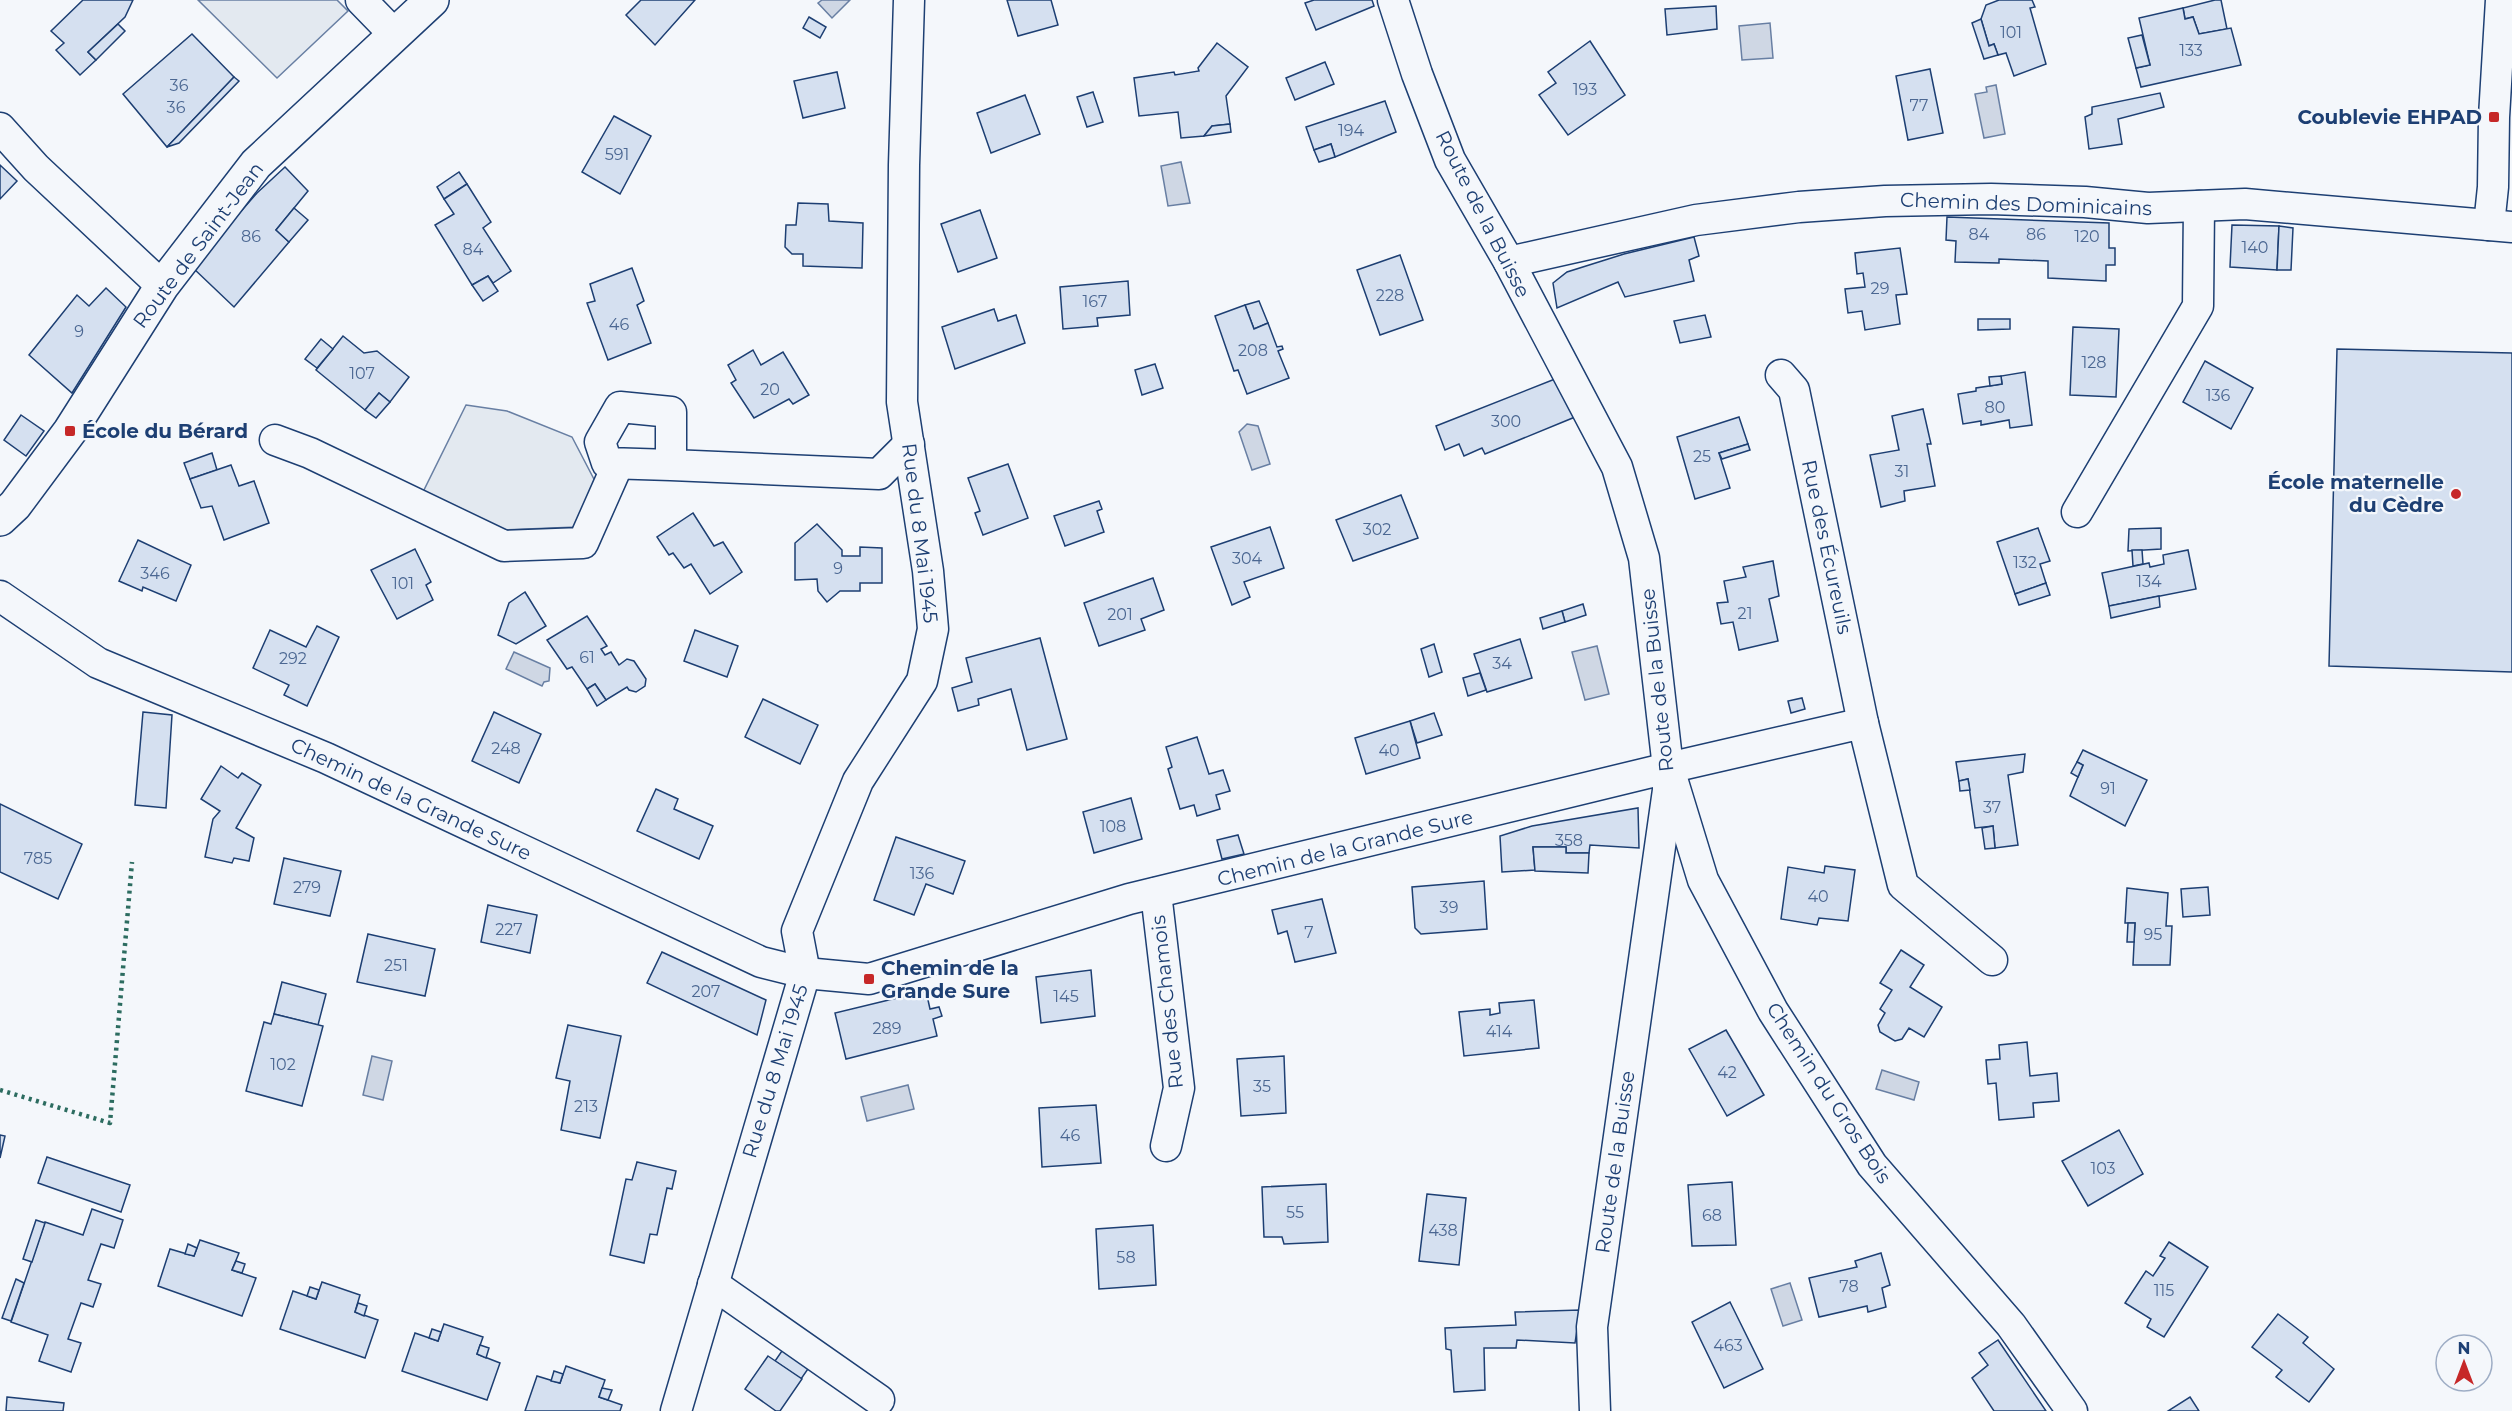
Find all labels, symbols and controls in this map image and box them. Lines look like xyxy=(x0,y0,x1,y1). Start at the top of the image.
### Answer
house number: 101 xyxy=(2000,23,2022,42)
house number: 133 xyxy=(2179,41,2203,60)
house number: 36 xyxy=(170,76,189,95)
house number: 193 xyxy=(1573,80,1597,99)
house number: 77 xyxy=(1910,96,1928,115)
house number: 36 xyxy=(167,98,186,117)
place label: Coublevie EHPAD xyxy=(2297,105,2482,129)
marker: Coublevie EHPAD xyxy=(2487,110,2501,124)
house number: 194 xyxy=(1338,121,1364,140)
street label: Route de la Buisse xyxy=(1430,126,1536,302)
house number: 591 xyxy=(605,145,629,164)
street label: Route de Saint-Jean xyxy=(128,157,268,333)
street label: Chemin des Dominicains xyxy=(1900,188,2153,220)
house number: 84 xyxy=(1969,225,1990,244)
house number: 86 xyxy=(2026,225,2046,244)
house number: 86 xyxy=(241,227,261,246)
house number: 120 xyxy=(2074,227,2100,246)
house number: 140 xyxy=(2242,238,2268,257)
house number: 84 xyxy=(463,240,484,259)
house number: 29 xyxy=(1871,279,1889,298)
house number: 228 xyxy=(1376,286,1404,305)
house number: 167 xyxy=(1083,292,1107,311)
house number: 46 xyxy=(609,315,629,334)
house number: 9 xyxy=(74,322,84,341)
house number: 208 xyxy=(1238,341,1268,360)
house number: 128 xyxy=(2081,353,2107,372)
house number: 107 xyxy=(349,364,375,383)
house number: 20 xyxy=(760,380,780,399)
house number: 136 xyxy=(2206,386,2231,405)
house number: 80 xyxy=(1985,398,2005,417)
house number: 300 xyxy=(1491,412,1521,431)
place label: École du Bérard xyxy=(82,419,248,443)
marker: École du Bérard xyxy=(63,424,77,438)
street label: Rue du 8 Mai 1945 xyxy=(897,442,943,624)
house number: 25 xyxy=(1693,447,1711,466)
street label: Rue des Écureuils xyxy=(1797,458,1857,637)
house number: 31 xyxy=(1895,462,1909,481)
place label: École maternelle du Cèdre xyxy=(2268,470,2444,517)
marker: École maternelle du Cèdre xyxy=(2449,487,2463,501)
house number: 302 xyxy=(1363,520,1391,539)
house number: 304 xyxy=(1232,549,1263,568)
house number: 132 xyxy=(2013,553,2037,572)
house number: 9 xyxy=(833,559,843,578)
house number: 346 xyxy=(140,564,170,583)
house number: 134 xyxy=(2136,572,2162,591)
house number: 101 xyxy=(392,574,414,593)
street label: Route de la Buisse xyxy=(1635,587,1679,773)
house number: 21 xyxy=(1738,604,1752,623)
house number: 201 xyxy=(1107,605,1133,624)
house number: 61 xyxy=(579,648,595,667)
house number: 292 xyxy=(279,649,307,668)
house number: 34 xyxy=(1492,654,1512,673)
street label: Chemin de la Grande Sure xyxy=(287,733,535,865)
house number: 248 xyxy=(491,739,521,758)
house number: 40 xyxy=(1378,741,1400,760)
house number: 91 xyxy=(2100,779,2116,798)
house number: 37 xyxy=(1983,798,2001,817)
street label: Chemin de la Grande Sure xyxy=(1215,805,1475,891)
house number: 108 xyxy=(1100,817,1126,836)
house number: 358 xyxy=(1555,831,1583,850)
house number: 785 xyxy=(24,849,52,868)
house number: 136 xyxy=(910,864,935,883)
house number: 279 xyxy=(293,878,321,897)
house number: 40 xyxy=(1807,887,1829,906)
house number: 39 xyxy=(1440,898,1458,917)
street label: Rue des Chamois xyxy=(1146,914,1188,1090)
house number: 227 xyxy=(495,920,523,939)
house number: 7 xyxy=(1304,923,1314,942)
house number: 95 xyxy=(2144,925,2162,944)
house number: 251 xyxy=(384,956,408,975)
place label: Chemin de la Grande Sure xyxy=(881,956,1019,1003)
marker: Chemin de la Grande Sure xyxy=(862,972,876,986)
street label: Rue du 8 Mai 1945 xyxy=(737,981,813,1161)
house number: 207 xyxy=(692,982,720,1001)
house number: 145 xyxy=(1053,987,1079,1006)
street label: Chemin du Gros Bois xyxy=(1762,998,1897,1188)
house number: 289 xyxy=(872,1019,902,1038)
house number: 414 xyxy=(1486,1022,1513,1041)
house number: 102 xyxy=(270,1055,296,1074)
house number: 42 xyxy=(1717,1063,1737,1082)
street label: Route de la Buisse xyxy=(1590,1069,1640,1255)
house number: 35 xyxy=(1253,1077,1271,1096)
house number: 213 xyxy=(574,1097,598,1116)
house number: 46 xyxy=(1060,1126,1080,1145)
house number: 103 xyxy=(2090,1159,2116,1178)
house number: 55 xyxy=(1286,1203,1304,1222)
house number: 68 xyxy=(1702,1206,1722,1225)
house number: 438 xyxy=(1428,1221,1458,1240)
house number: 58 xyxy=(1116,1248,1136,1267)
house number: 78 xyxy=(1839,1277,1859,1296)
house number: 115 xyxy=(2154,1281,2174,1300)
north arrow xyxy=(2434,1333,2494,1393)
house number: 463 xyxy=(1713,1336,1743,1355)
text: N xyxy=(2458,1339,2470,1358)

